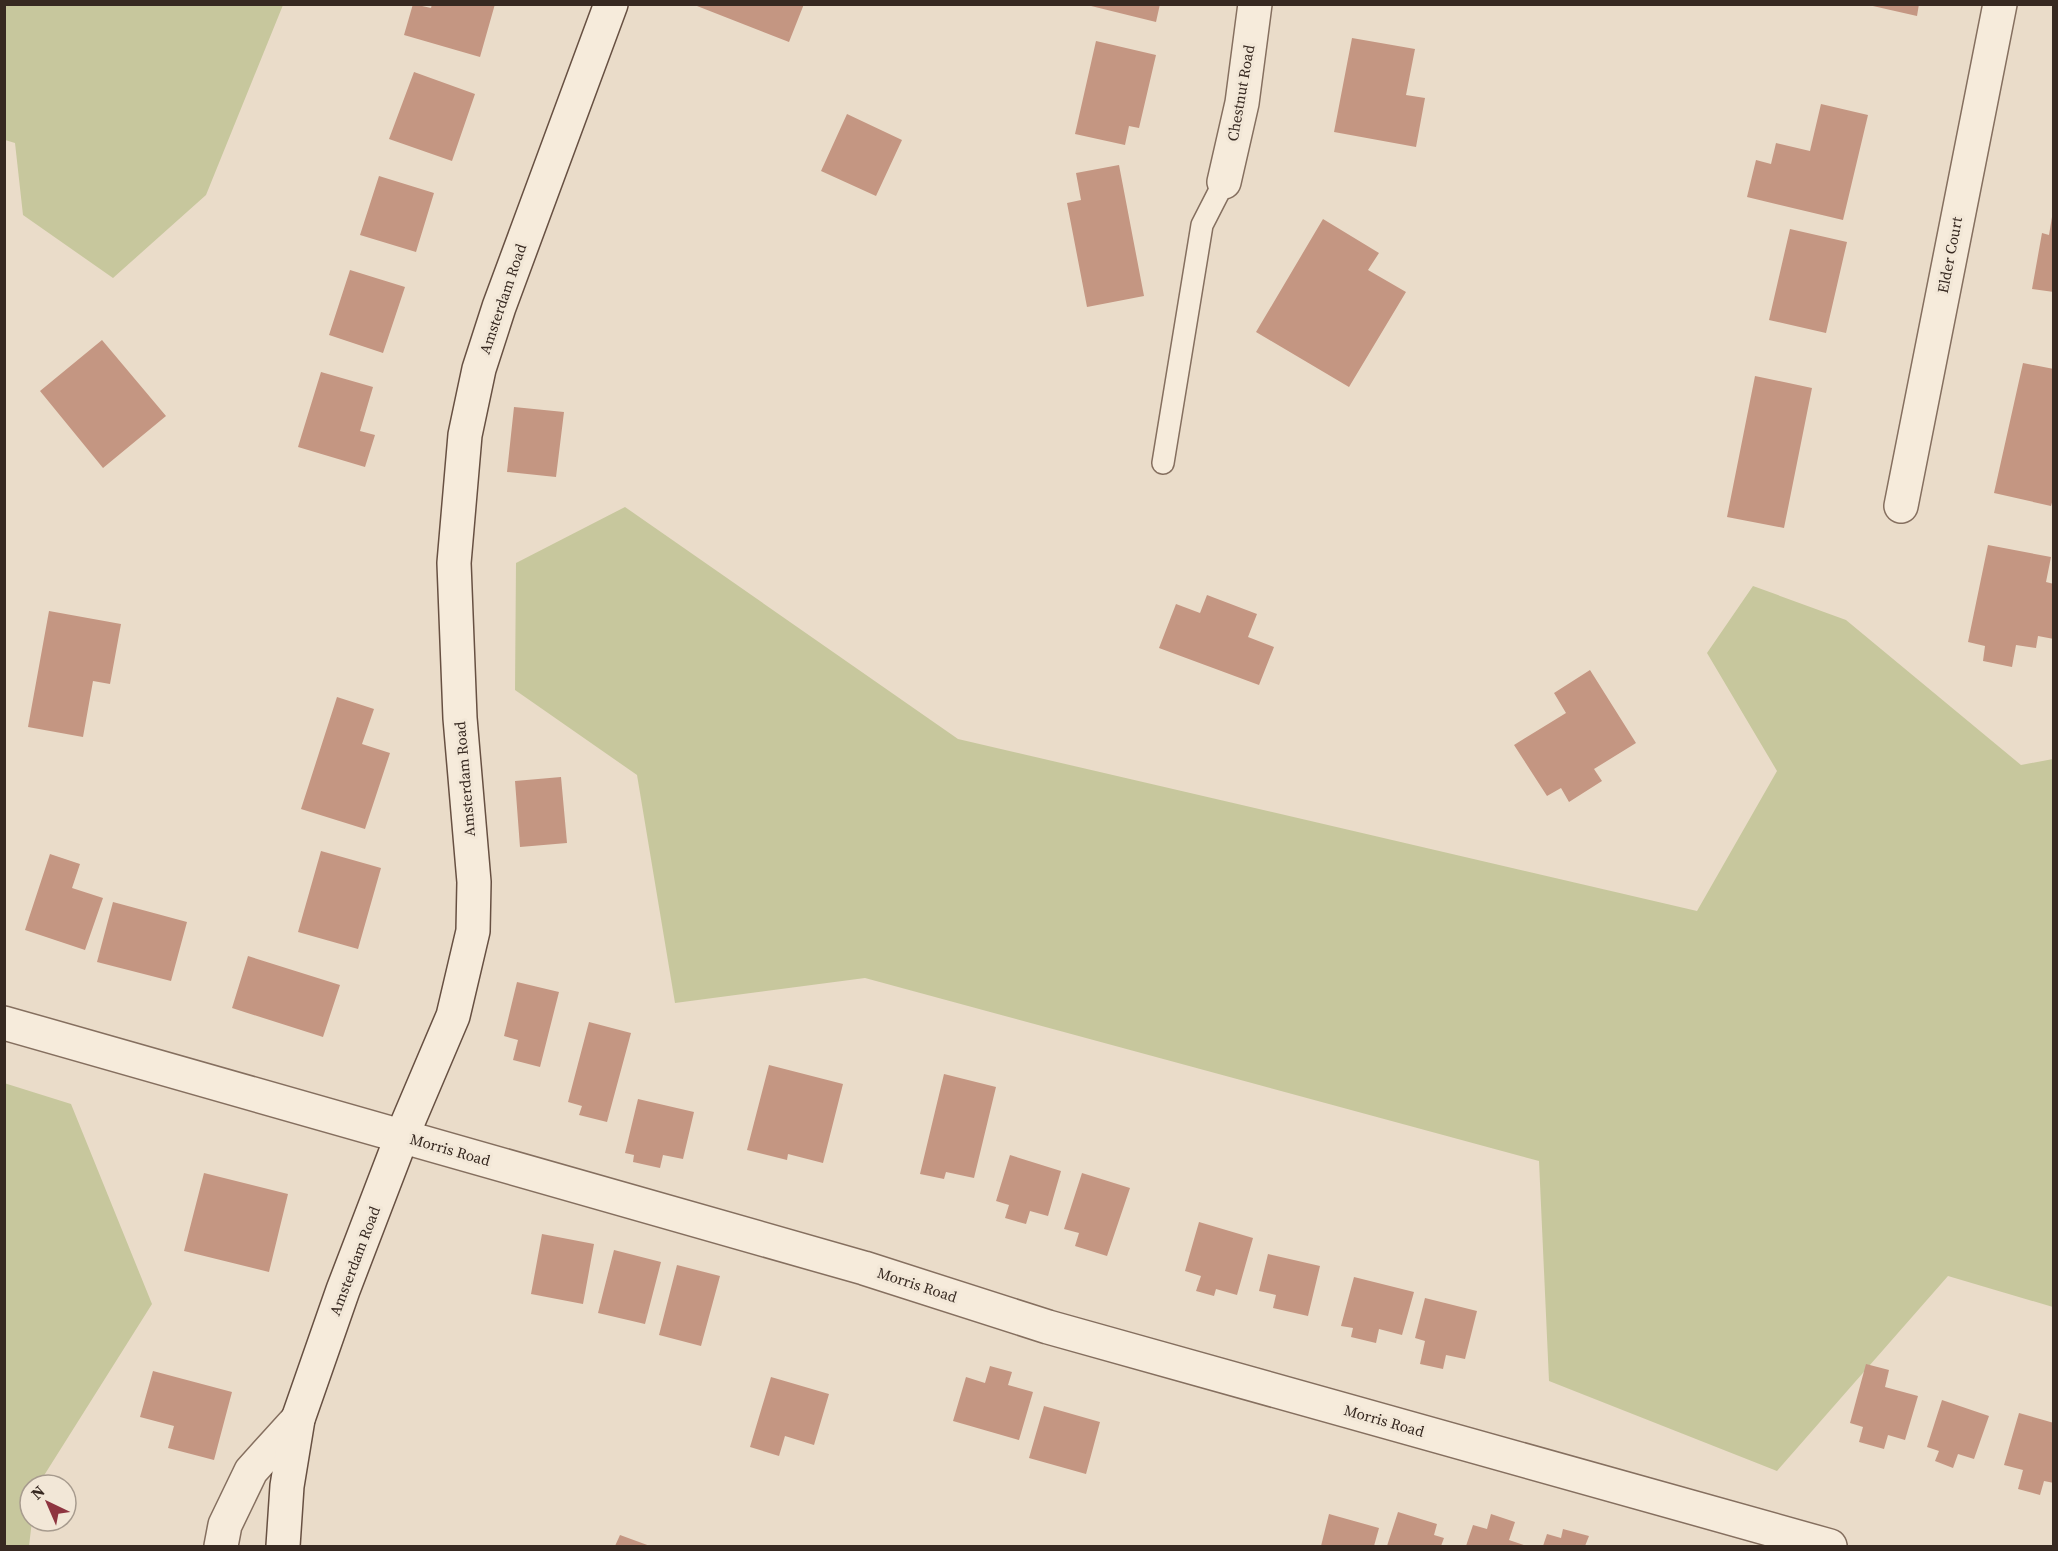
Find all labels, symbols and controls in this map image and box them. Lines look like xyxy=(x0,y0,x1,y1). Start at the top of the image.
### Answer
street label: Chestnut Road xyxy=(1222,43,1259,143)
street label: Elder Court xyxy=(1932,215,1967,295)
street label: Amsterdam Road xyxy=(474,240,531,357)
street label: Amsterdam Road xyxy=(449,720,480,838)
street label: Morris Road xyxy=(408,1128,493,1171)
street label: Amsterdam Road xyxy=(324,1203,385,1319)
street label: Morris Road xyxy=(875,1262,960,1307)
street label: Morris Road xyxy=(1342,1399,1427,1442)
north arrow xyxy=(18,1473,78,1533)
text: N xyxy=(26,1480,50,1504)

